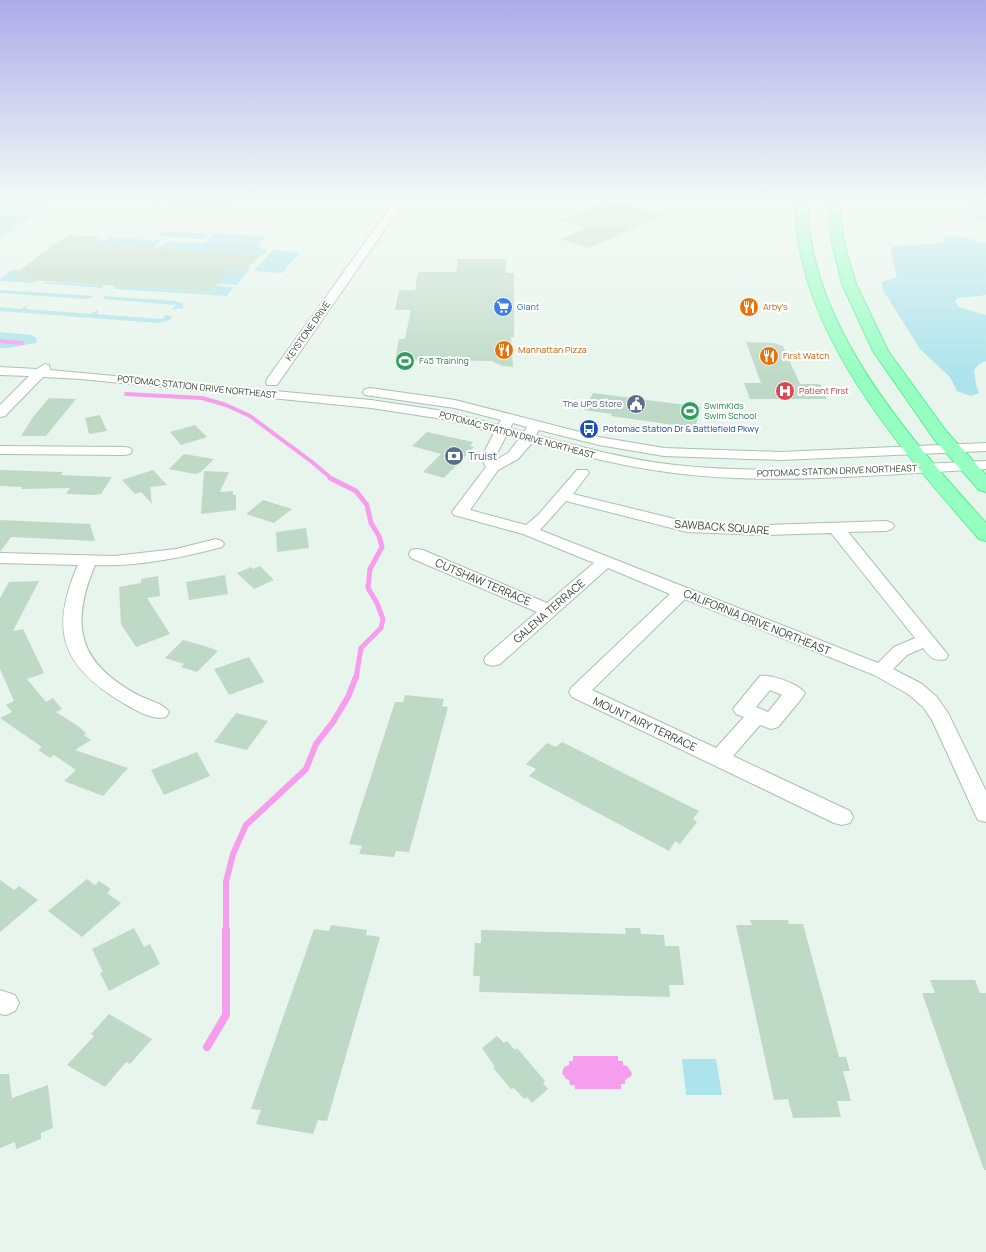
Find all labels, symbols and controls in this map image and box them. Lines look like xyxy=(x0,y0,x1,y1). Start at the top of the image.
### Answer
supermarket icon: Giant xyxy=(492,296,514,318)
restaurant icon: Arby's xyxy=(738,296,760,318)
street label: KEYSTONE DRIVE xyxy=(282,298,333,363)
place label: Giant xyxy=(517,300,540,313)
place label: Arby's xyxy=(763,300,788,313)
restaurant icon: Manhattan Pizza xyxy=(493,339,515,361)
place label: Manhattan Pizza xyxy=(518,343,587,356)
restaurant icon: First Watch xyxy=(758,345,780,367)
place label: First Watch xyxy=(783,349,830,362)
sports icon: F45 Training xyxy=(394,350,416,372)
place label: F45 Training xyxy=(419,354,469,367)
street label: POTOMAC STATION DRIVE NORTHEAST xyxy=(117,372,278,401)
hospital icon: Patient First xyxy=(774,380,796,402)
place label: Patient First xyxy=(799,384,849,397)
public building icon: The UPS Store xyxy=(625,393,647,415)
place label: The UPS Store xyxy=(562,397,622,410)
place label: SwimKids Swim School xyxy=(704,399,757,422)
sports icon: SwimKids Swim School xyxy=(679,400,701,422)
street label: POTOMAC STATION DRIVE NORTHEAST xyxy=(438,407,597,462)
bus stop icon: Potomac Station Dr & Battlefield Pkwy xyxy=(578,418,600,440)
place label: Potomac Station Dr & Battlefield Pkwy xyxy=(603,422,759,435)
bank icon: Truist xyxy=(443,445,465,467)
place label: Truist xyxy=(468,448,497,463)
street label: POTOMAC STATION DRIVE NORTHEAST xyxy=(757,461,918,480)
street label: SAWBACK SQUARE xyxy=(674,516,770,537)
street label: CUTSHAW TERRACE xyxy=(433,555,533,609)
street label: GALENA TERRACE xyxy=(510,575,588,646)
street label: CALIFORNIA DRIVE NORTHEAST xyxy=(681,585,833,658)
street label: MOUNT AIRY TERRACE xyxy=(591,693,699,754)

